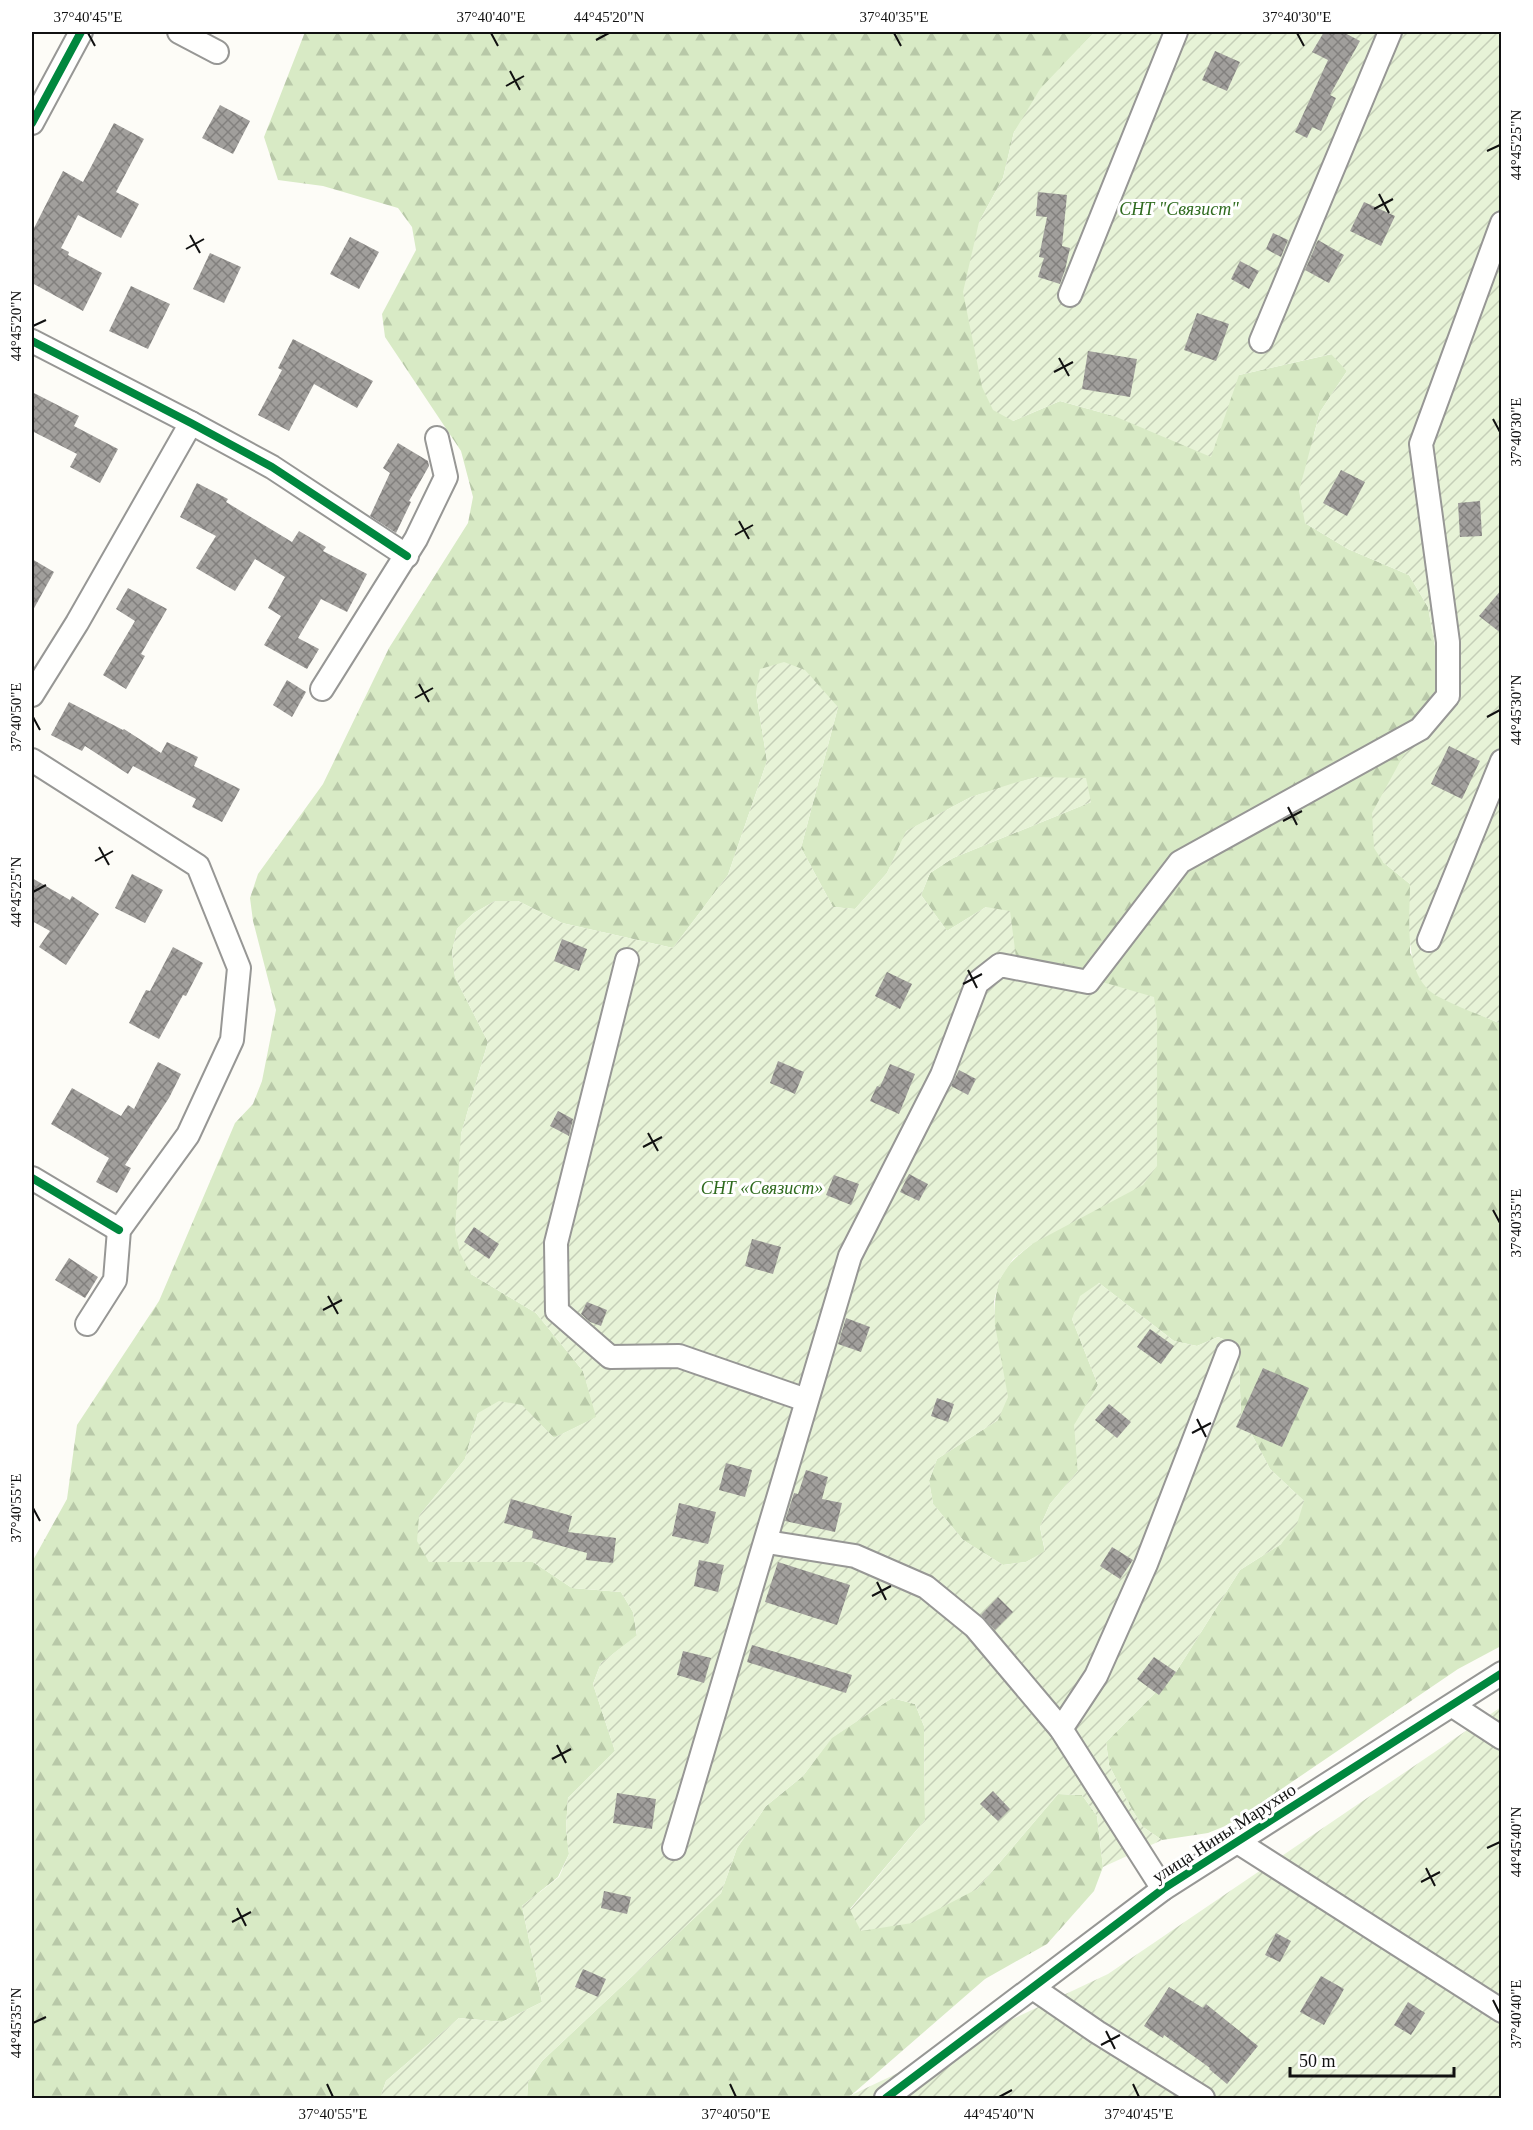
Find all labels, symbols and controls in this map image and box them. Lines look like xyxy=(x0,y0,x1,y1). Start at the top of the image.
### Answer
text: 37°40'45"E xyxy=(54,9,123,25)
text: 37°40'40"E xyxy=(457,9,526,25)
text: 44°45'20"N xyxy=(574,9,644,25)
text: 37°40'35"E xyxy=(860,9,929,25)
text: 37°40'30"E xyxy=(1263,9,1332,25)
text: 44°45'25"N xyxy=(1508,110,1524,180)
park label: СНТ "Связист" xyxy=(1119,199,1239,219)
text: 44°45'20"N xyxy=(8,291,24,361)
text: 37°40'30"E xyxy=(1508,398,1524,467)
text: 44°45'30"N xyxy=(1508,675,1524,745)
text: 37°40'50"E xyxy=(8,683,24,752)
text: 44°45'25"N xyxy=(8,857,24,927)
park label: СНТ «Связист» xyxy=(701,1178,823,1198)
text: 37°40'35"E xyxy=(1508,1189,1524,1258)
text: 37°40'55"E xyxy=(8,1474,24,1543)
street label: улица Нины Марухно xyxy=(1148,1779,1300,1887)
text: 44°45'40"N xyxy=(1508,1807,1524,1877)
text: 37°40'40"E xyxy=(1508,1980,1524,2049)
text: 44°45'35"N xyxy=(8,1988,24,2058)
scale bar xyxy=(1290,2040,1454,2078)
text: 50 m xyxy=(1299,2051,1336,2071)
text: 37°40'55"E xyxy=(299,2106,368,2122)
text: 37°40'50"E xyxy=(702,2106,771,2122)
text: 44°45'40"N xyxy=(964,2106,1034,2122)
text: 37°40'45"E xyxy=(1105,2106,1174,2122)

